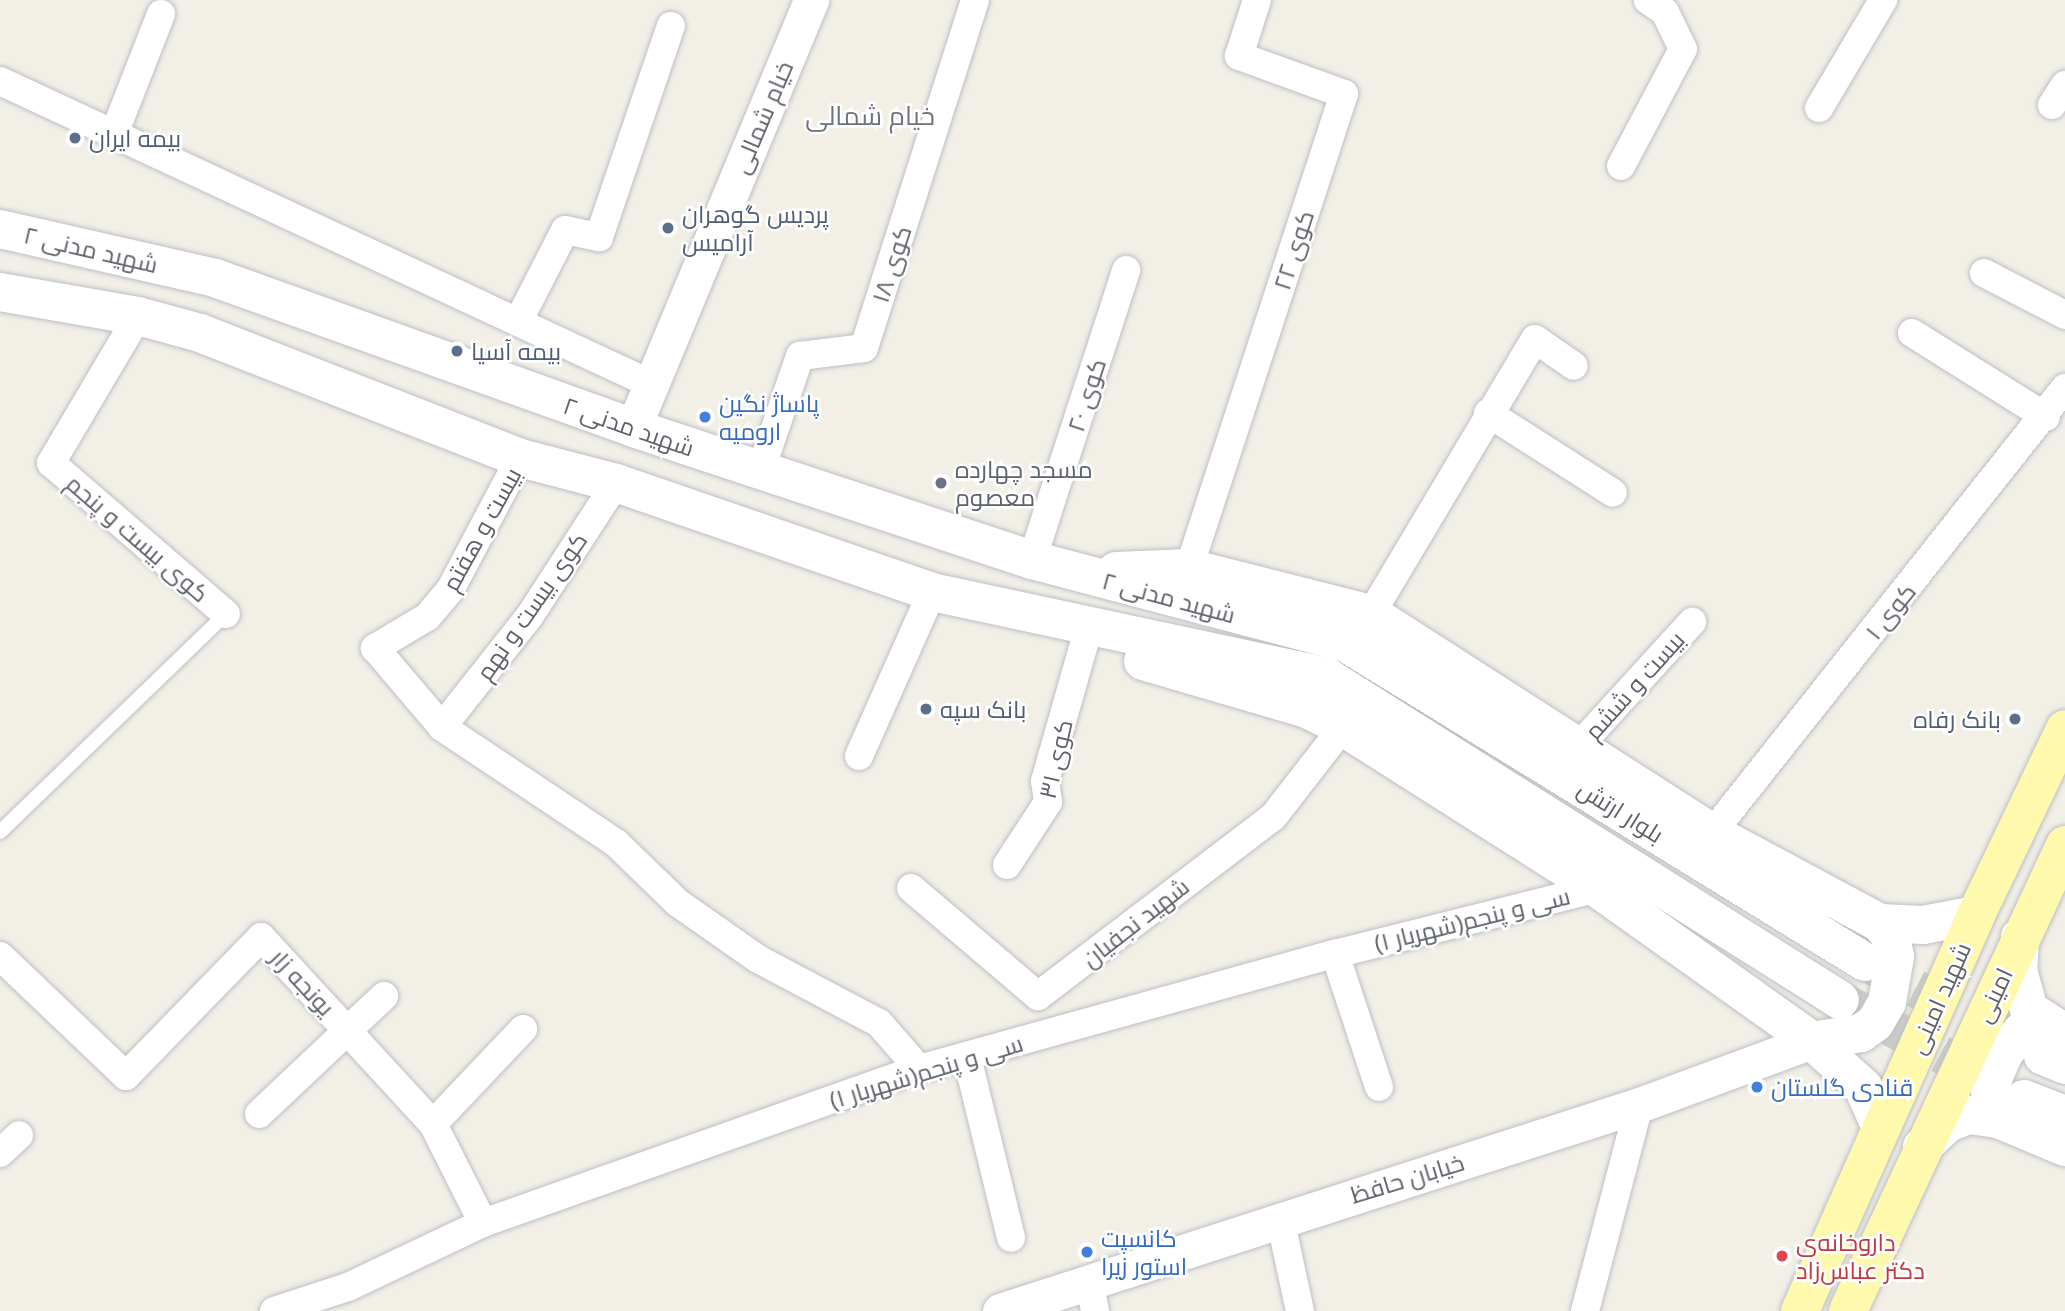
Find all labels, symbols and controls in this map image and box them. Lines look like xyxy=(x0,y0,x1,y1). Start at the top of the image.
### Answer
street label: خیام شمالی xyxy=(725,56,799,178)
district label: خیام شمالی xyxy=(805,100,935,132)
place label: بیمه ایران xyxy=(89,124,181,152)
marker: بیمه ایران xyxy=(67,130,83,146)
place label: پردیس گوهران آرامیس xyxy=(682,200,829,256)
street label: کوی ۲۲ xyxy=(1267,207,1319,293)
street label: شهید مدنی ۲ xyxy=(21,220,161,278)
marker: پردیس گوهران آرامیس xyxy=(660,220,676,236)
street label: کوی ۱۸ xyxy=(865,222,917,306)
place label: بیمه آسیا xyxy=(471,337,561,365)
marker: بیمه آسیا xyxy=(449,343,465,359)
street label: کوی ۲۰ xyxy=(1061,355,1111,435)
place label: پاساژ نگین ارومیه xyxy=(719,389,819,445)
street label: شهید مدنی ۲ xyxy=(560,390,698,462)
marker: پاساژ نگین ارومیه xyxy=(697,409,713,425)
place label: مسجد چهارده معصوم xyxy=(955,455,1093,511)
street label: بیست و هفتم xyxy=(435,462,527,596)
street label: کوی بیست و پنجم xyxy=(61,468,215,608)
marker: مسجد چهارده معصوم xyxy=(933,475,949,491)
street label: کوی بیست و نهم xyxy=(469,527,593,685)
street label: شهید مدنی ۲ xyxy=(1099,565,1239,629)
street label: کوی ۱ xyxy=(1859,577,1921,645)
street label: بیست و ششم xyxy=(1578,625,1690,745)
place label: بانک سپه xyxy=(940,695,1027,723)
marker: بانک سپه xyxy=(918,701,934,717)
place label: بانک رفاه xyxy=(1913,705,2001,733)
marker: بانک رفاه xyxy=(2007,711,2023,727)
street label: کوی ۳۱ xyxy=(1032,717,1078,801)
street label: بلوار ارتش xyxy=(1573,773,1669,849)
street label: شهید نجفیان xyxy=(1076,871,1194,973)
street label: سی و پنجم(شهریار ۱) xyxy=(1371,881,1573,957)
street label: شهید امینی xyxy=(1902,938,1976,1058)
street label: یونجه زار xyxy=(265,943,341,1021)
street label: امینی xyxy=(1968,963,2018,1027)
street label: سی و پنجم(شهریار ۱) xyxy=(826,1028,1026,1114)
place label: قنادی گلستان xyxy=(1771,1073,1913,1101)
marker: قنادی گلستان xyxy=(1749,1079,1765,1095)
street label: خیابان حافظ xyxy=(1347,1147,1467,1209)
place label: کانسپت استور زیرا xyxy=(1101,1224,1187,1280)
place label: داروخانه‌ی دکتر عباس‌زاد xyxy=(1796,1228,1925,1284)
marker: کانسپت استور زیرا xyxy=(1079,1244,1095,1260)
marker: داروخانه‌ی دکتر عباس‌زاد xyxy=(1774,1248,1790,1264)

